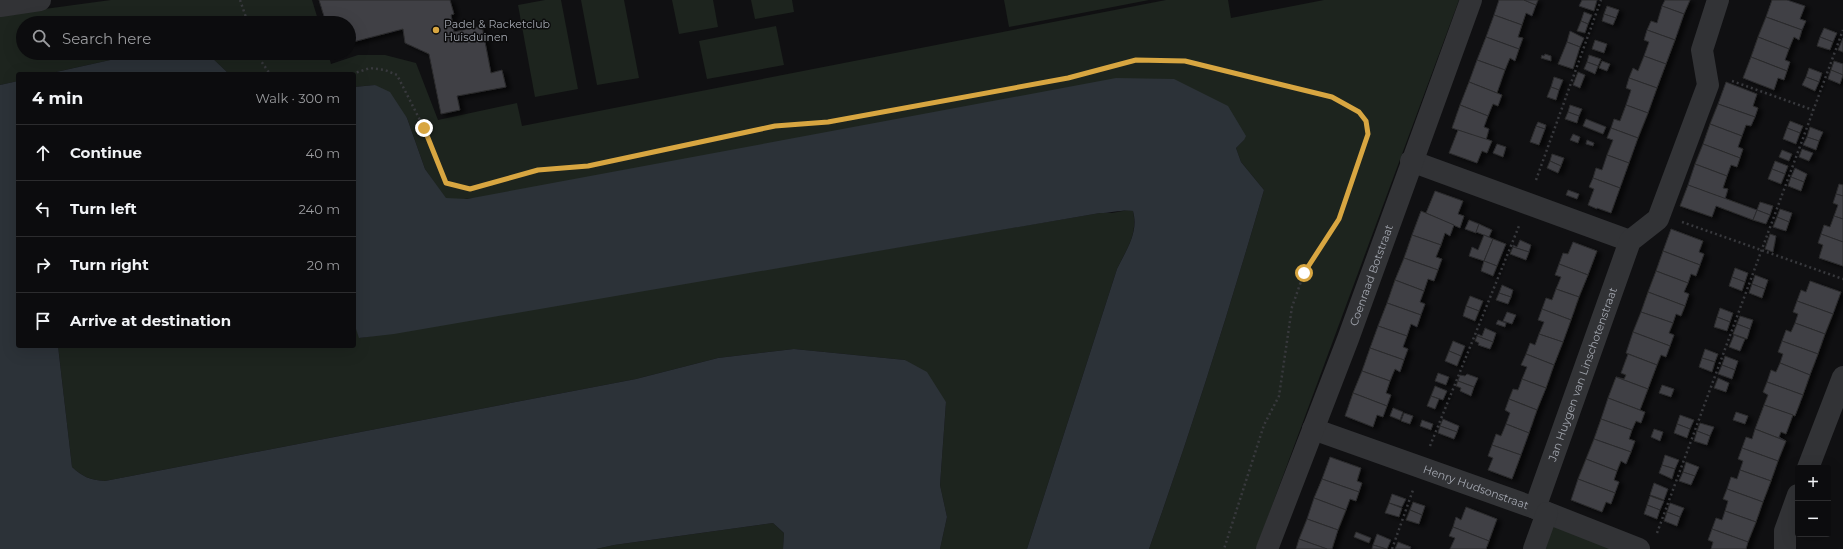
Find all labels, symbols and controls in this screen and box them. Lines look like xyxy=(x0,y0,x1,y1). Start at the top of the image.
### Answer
search box xyxy=(16,16,356,60)
place label: Padel & Racketclub Huisduinen xyxy=(444,17,550,44)
marker: Padel & Racketclub Huisduinen xyxy=(431,25,441,35)
icon: search xyxy=(30,27,52,49)
text: Search here xyxy=(62,29,151,48)
text: 4 min xyxy=(32,88,83,108)
text: Walk · 300 m xyxy=(255,90,340,106)
route end xyxy=(415,119,433,137)
icon: ahead xyxy=(32,142,54,164)
text: Continue xyxy=(70,143,142,162)
text: 40 m xyxy=(306,145,340,161)
icon: left xyxy=(32,198,54,220)
text: Turn left xyxy=(70,199,137,218)
text: 240 m xyxy=(299,201,340,217)
street label: Coenraad Botstraat xyxy=(1346,222,1396,328)
icon: right xyxy=(32,254,54,276)
text: Turn right xyxy=(70,255,149,274)
text: 20 m xyxy=(307,257,340,273)
route start xyxy=(1295,264,1313,282)
street label: Jan Huygen van Linschotenstraat xyxy=(1545,285,1620,464)
icon: arrive xyxy=(32,310,54,332)
text: Arrive at destination xyxy=(70,311,231,330)
street label: Henry Hudsonstraat xyxy=(1421,462,1531,512)
map controls xyxy=(1795,465,1831,537)
button: + xyxy=(1795,465,1831,501)
button: − xyxy=(1795,501,1831,537)

